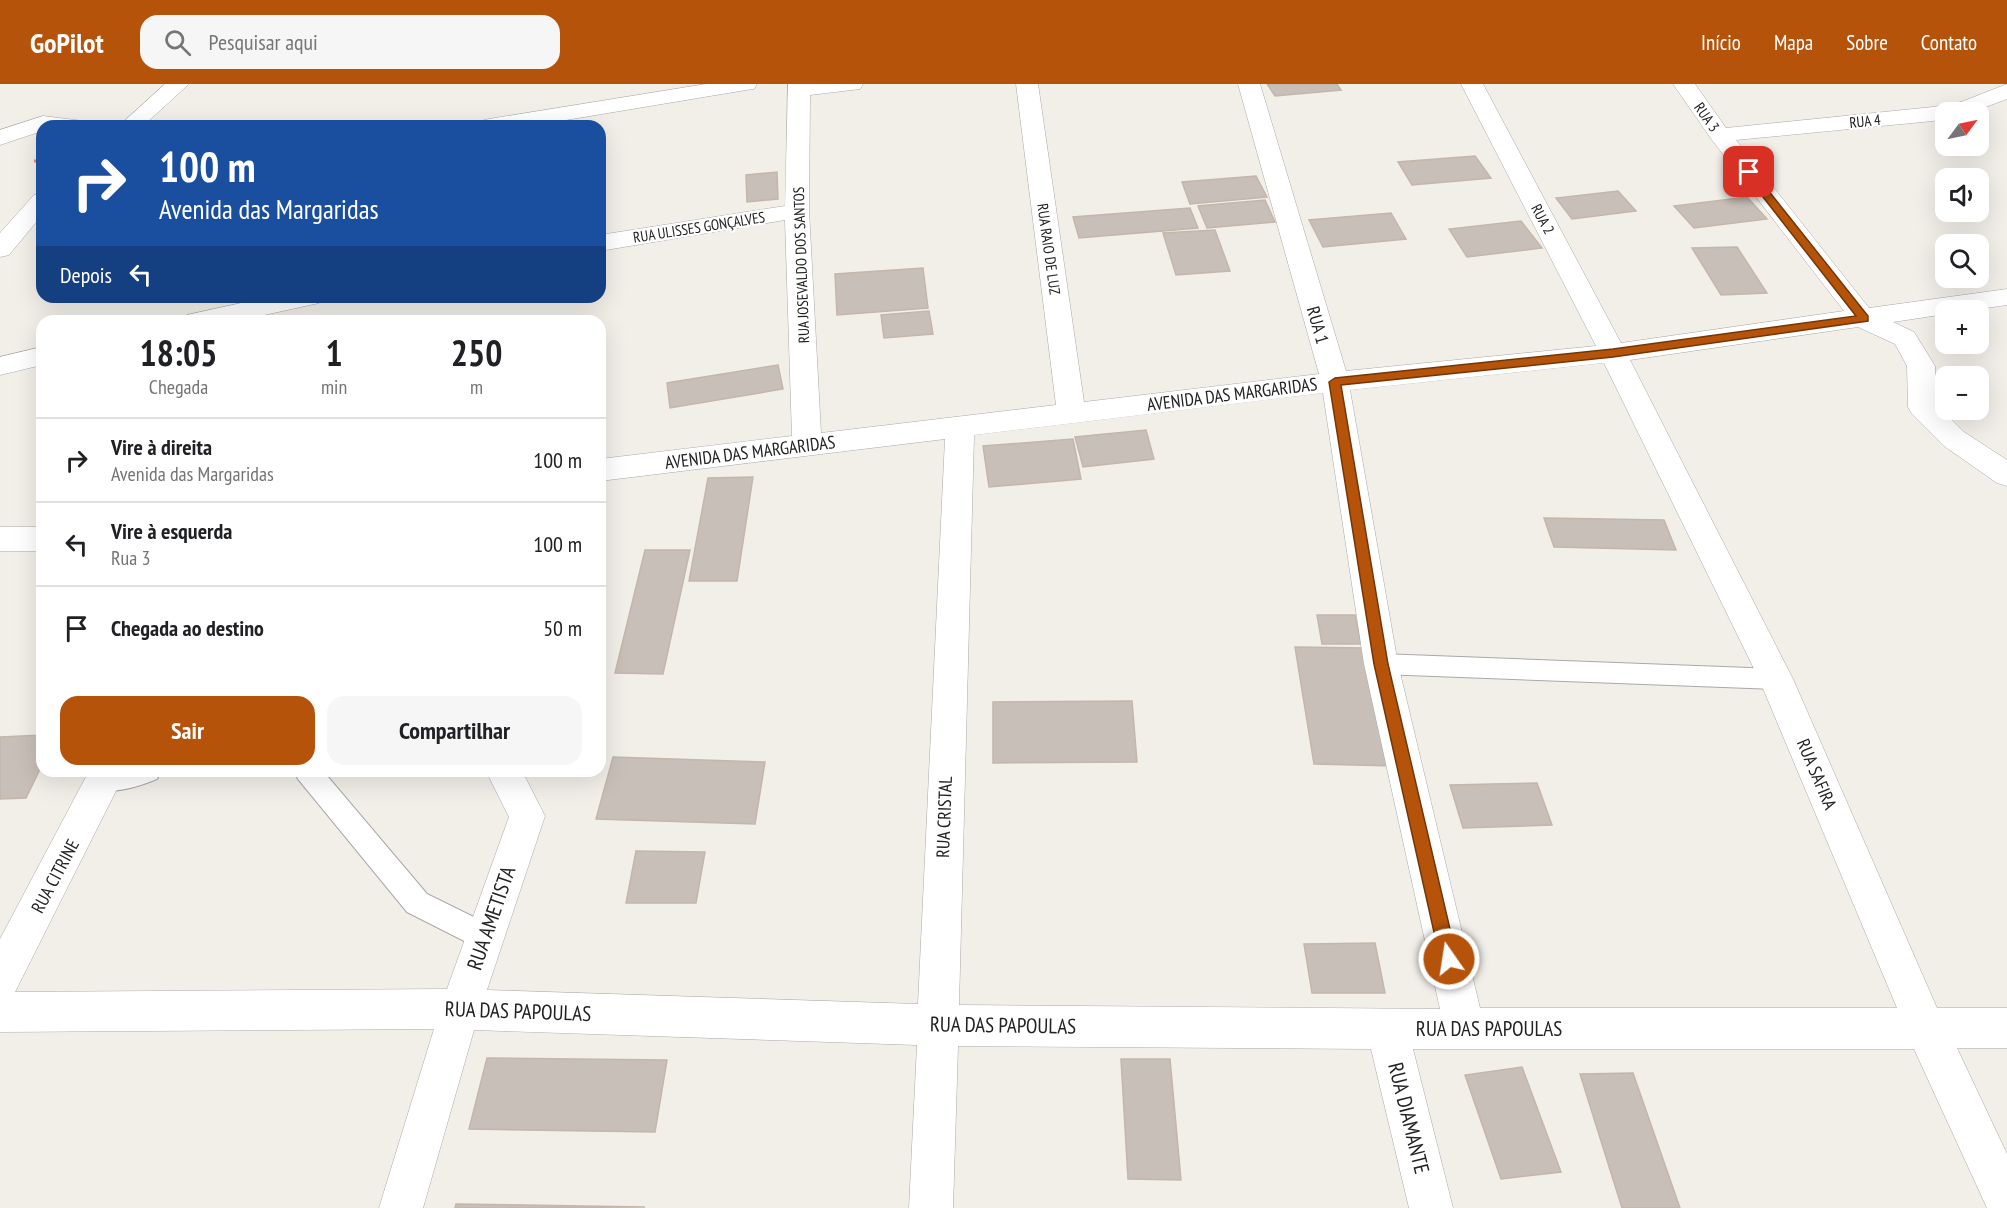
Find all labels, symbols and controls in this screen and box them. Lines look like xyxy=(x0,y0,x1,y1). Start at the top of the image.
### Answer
search box xyxy=(140,15,560,69)
text: GoPilot xyxy=(30,24,104,61)
icon: search xyxy=(161,26,194,59)
text: Pesquisar aqui xyxy=(209,28,318,56)
text: Início xyxy=(1701,29,1741,56)
text: Mapa xyxy=(1774,29,1813,56)
text: Sobre xyxy=(1846,29,1888,56)
text: Contato xyxy=(1921,29,1977,56)
street label: RUA 3 xyxy=(1690,99,1724,135)
north arrow xyxy=(1935,102,1989,156)
map controls xyxy=(1935,102,1989,420)
street label: RUA 4 xyxy=(1848,110,1882,132)
text: 100 m xyxy=(159,139,256,194)
icon: right xyxy=(60,144,138,222)
pin xyxy=(1723,146,1774,197)
icon: arrive xyxy=(1732,155,1765,188)
button: sound xyxy=(1935,168,1989,222)
street label: RUA JOSEVALDO DOS SANTOS xyxy=(789,186,813,344)
text: Avenida das Margaridas xyxy=(159,192,379,226)
street label: RUA 2 xyxy=(1527,201,1559,237)
street label: RUA RAIO DE LUZ xyxy=(1033,202,1065,296)
street label: RUA ULISSES GONÇALVES xyxy=(632,207,766,247)
button: search xyxy=(1935,234,1989,288)
icon: left xyxy=(124,258,157,291)
text: Depois xyxy=(60,261,112,289)
button: + xyxy=(1935,300,1989,354)
street label: RUA 1 xyxy=(1302,304,1334,346)
text: 18:05 xyxy=(140,329,217,376)
text: 1 xyxy=(325,329,343,376)
text: 250 xyxy=(451,329,502,376)
button: − xyxy=(1935,366,1989,420)
street label: AVENIDA DAS MARGARIDAS xyxy=(1146,372,1319,416)
text: Chegada xyxy=(149,374,208,400)
text: min xyxy=(321,374,347,400)
text: m xyxy=(470,374,483,400)
street label: AVENIDA DAS MARGARIDAS xyxy=(664,430,837,474)
text: Vire à direita xyxy=(111,433,212,461)
icon: right xyxy=(60,444,93,477)
text: 100 m xyxy=(533,446,582,474)
text: Avenida das Margaridas xyxy=(111,461,274,487)
text: Vire à esquerda xyxy=(111,517,232,545)
icon: left xyxy=(60,528,93,561)
text: 100 m xyxy=(533,530,582,558)
text: Rua 3 xyxy=(111,545,151,571)
icon: arrive xyxy=(60,612,93,645)
text: Chegada ao destino xyxy=(111,614,264,642)
text: 50 m xyxy=(543,614,582,642)
button: Sair xyxy=(60,696,315,765)
button: Compartilhar xyxy=(327,696,582,765)
street label: RUA SAFIRA xyxy=(1792,735,1842,813)
street label: RUA CRISTAL xyxy=(931,775,957,858)
street label: RUA CITRINE xyxy=(26,835,84,917)
street label: RUA AMETISTA xyxy=(461,863,521,973)
position arrow xyxy=(1417,927,1481,991)
street label: RUA DAS PAPOULAS xyxy=(444,995,592,1027)
street label: RUA DAS PAPOULAS xyxy=(930,1010,1076,1040)
street label: RUA DAS PAPOULAS xyxy=(1416,1015,1562,1042)
street label: RUA DIAMANTE xyxy=(1382,1060,1436,1176)

